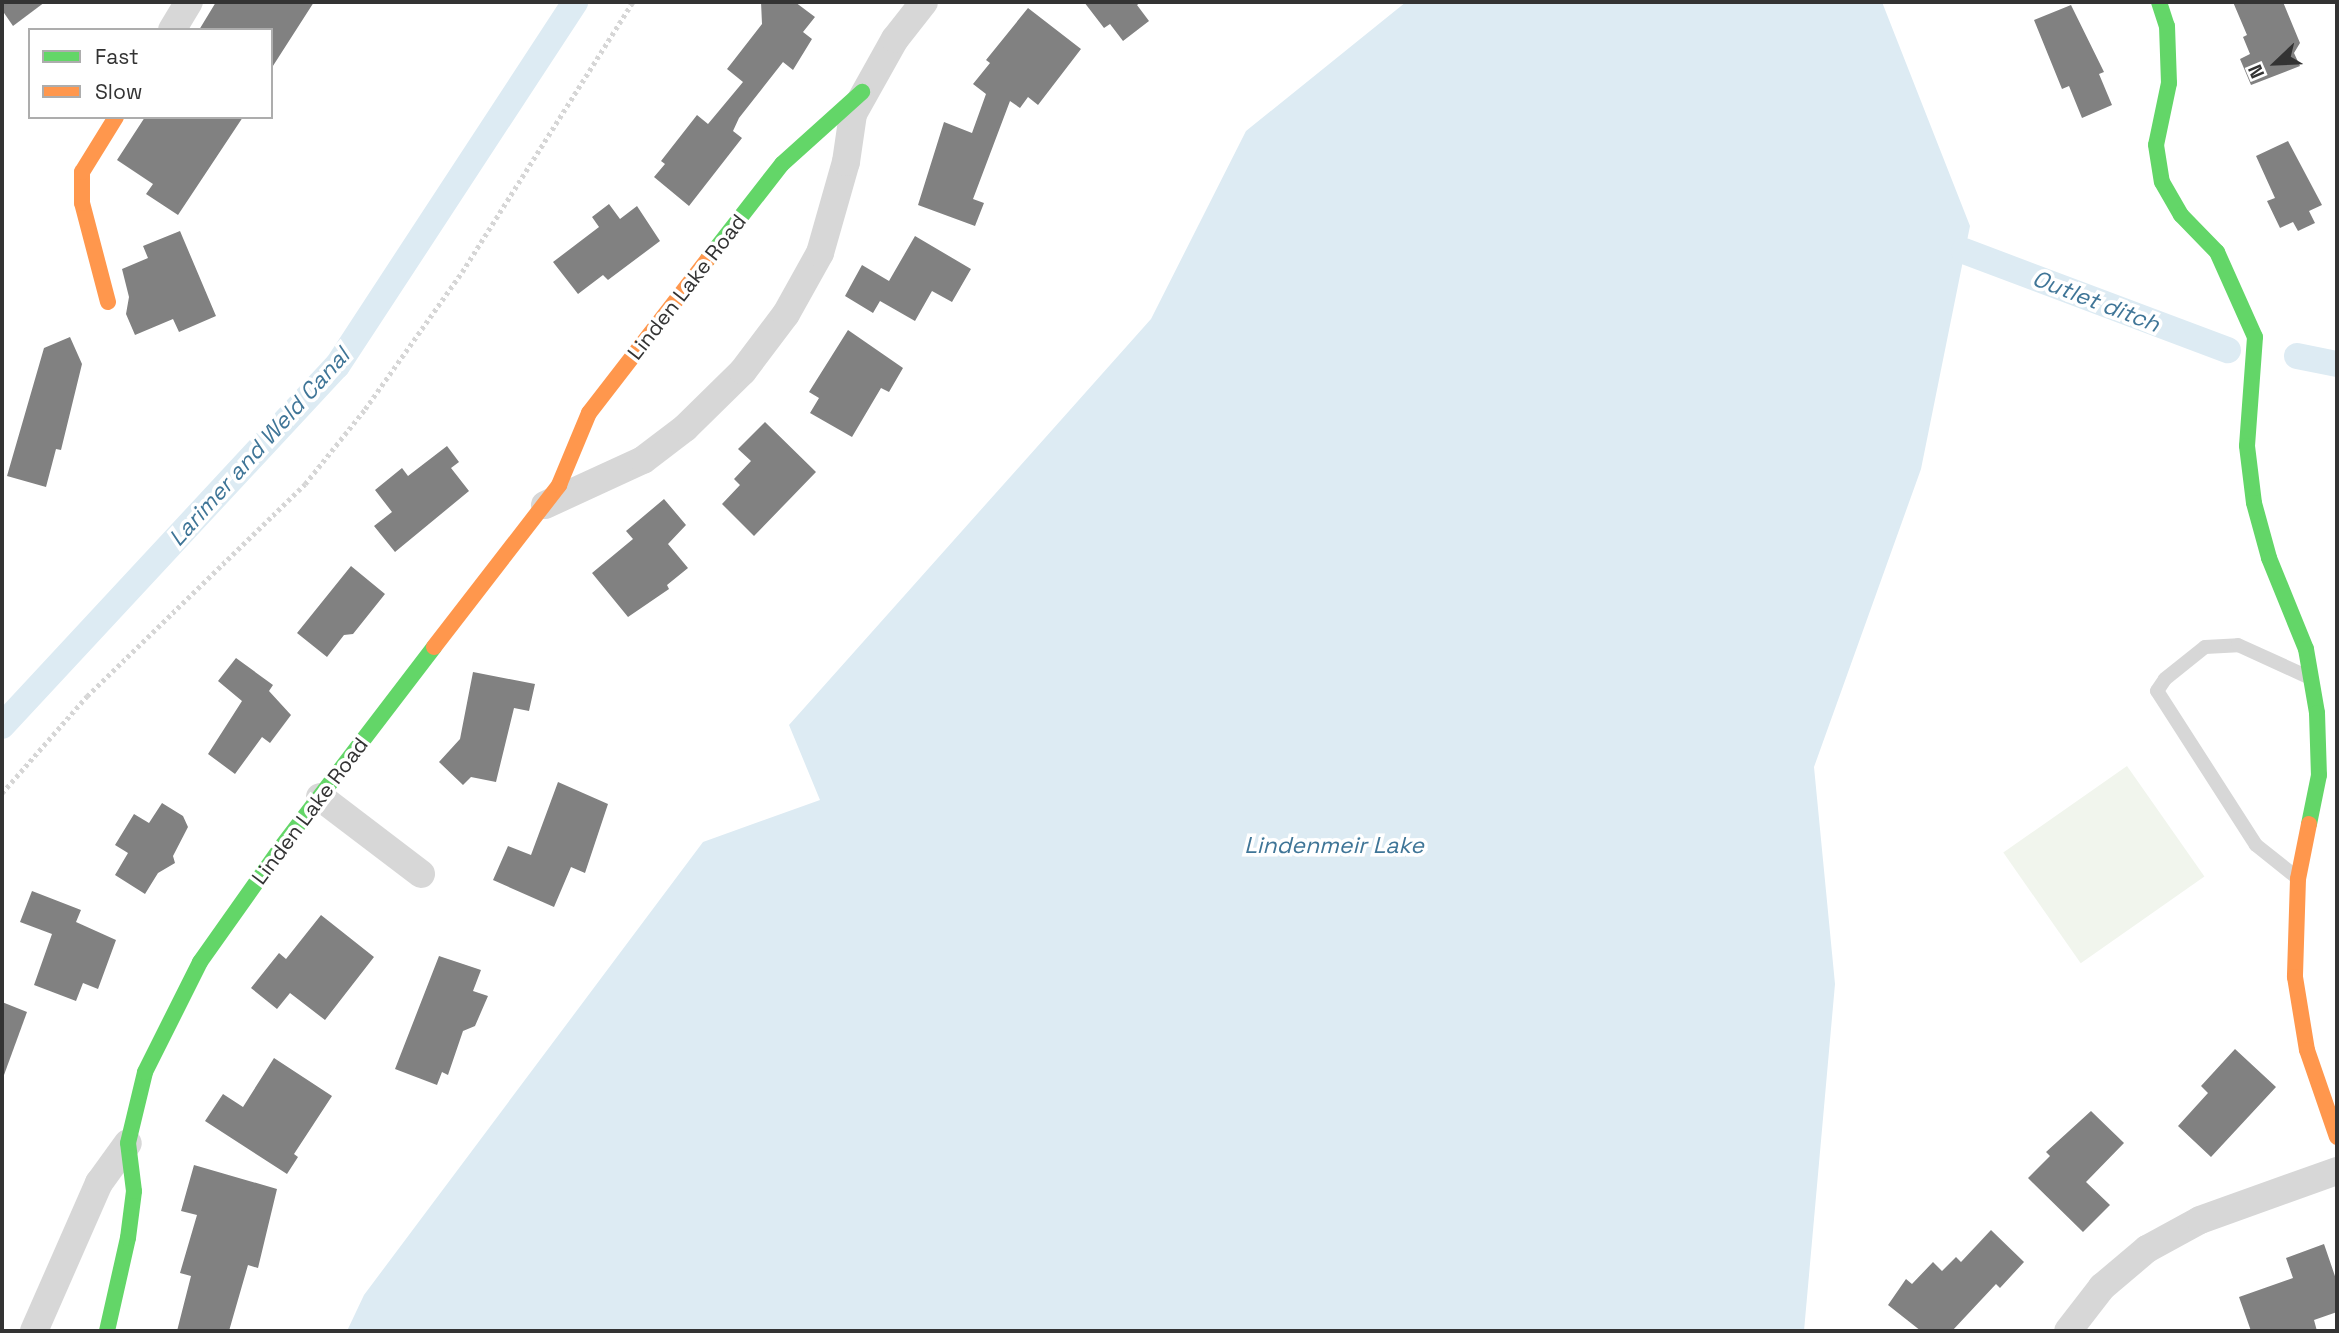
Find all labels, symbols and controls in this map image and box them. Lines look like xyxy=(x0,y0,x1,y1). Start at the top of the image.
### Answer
legend xyxy=(28,28,273,119)
north arrow xyxy=(2241,28,2311,98)
text: Fast xyxy=(95,43,139,70)
text: N xyxy=(2242,61,2270,82)
text: Slow xyxy=(95,78,143,105)
street label: Linden Lake Road xyxy=(622,209,752,365)
water label: Outlet ditch xyxy=(2029,264,2163,338)
water label: Larimer and Weld Canal xyxy=(163,342,355,552)
street label: Linden Lake Road xyxy=(247,733,373,889)
water label: Lindenmeir Lake xyxy=(1244,831,1424,859)

